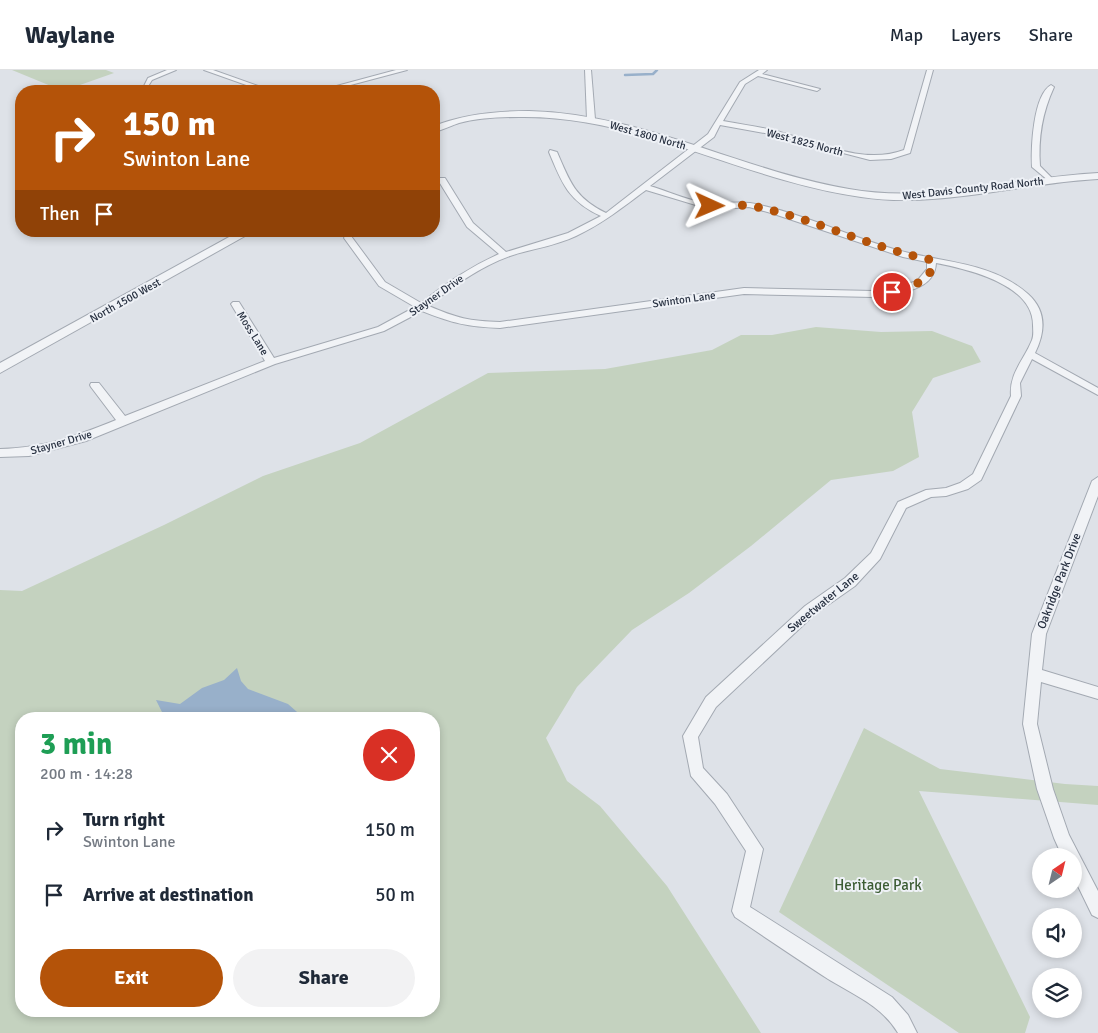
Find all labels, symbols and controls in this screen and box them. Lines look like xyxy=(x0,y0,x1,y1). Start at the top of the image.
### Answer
text: Waylane xyxy=(25,20,115,50)
text: Map xyxy=(890,24,923,46)
text: Layers xyxy=(951,24,1001,46)
text: Share xyxy=(1029,24,1073,46)
text: 150 m xyxy=(123,102,216,145)
icon: right xyxy=(40,105,105,170)
street label: West 1800 North xyxy=(608,118,688,153)
street label: West 1825 North xyxy=(765,126,845,159)
text: Swinton Lane xyxy=(123,145,250,172)
street label: West Davis County Road North xyxy=(902,175,1044,202)
position arrow xyxy=(683,179,735,231)
icon: arrive xyxy=(90,200,118,228)
text: Then xyxy=(40,202,80,226)
pin xyxy=(871,271,913,313)
street label: Stayner Drive xyxy=(407,272,466,319)
street label: North 1500 West xyxy=(88,276,163,325)
icon: arrive xyxy=(878,278,906,306)
street label: Swinton Lane xyxy=(652,289,716,310)
street label: Moss Lane xyxy=(234,309,271,358)
street label: Stayner Drive xyxy=(29,428,93,457)
street label: Oakridge Park Drive xyxy=(1034,531,1085,631)
street label: Sweetwater Lane xyxy=(785,569,862,636)
text: 3 min xyxy=(40,726,112,763)
button: close xyxy=(363,729,415,781)
text: 200 m · 14:28 xyxy=(40,764,133,784)
text: Turn right xyxy=(83,808,165,832)
icon: right xyxy=(40,816,68,844)
text: 150 m xyxy=(365,818,415,842)
text: Swinton Lane xyxy=(83,832,176,852)
north arrow xyxy=(1032,848,1082,898)
map controls xyxy=(1032,848,1082,1018)
park label: Heritage Park xyxy=(834,876,922,894)
icon: arrive xyxy=(40,881,68,909)
text: Arrive at destination xyxy=(83,883,254,907)
text: 50 m xyxy=(375,883,415,907)
button: sound xyxy=(1032,908,1082,958)
button: Exit xyxy=(40,949,223,1007)
button: Share xyxy=(233,949,415,1007)
button: layers xyxy=(1032,968,1082,1018)

